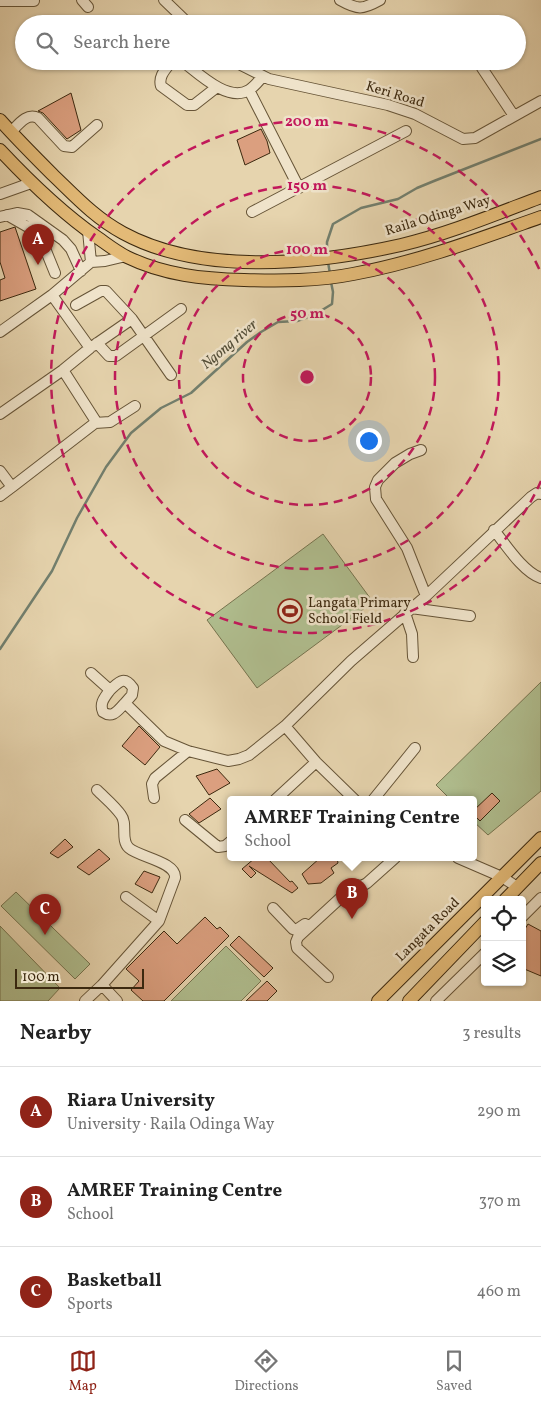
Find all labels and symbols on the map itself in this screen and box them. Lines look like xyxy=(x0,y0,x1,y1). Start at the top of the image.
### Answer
street label: Keri Road xyxy=(364,77,427,113)
text: 200 m xyxy=(285,112,329,133)
text: 150 m xyxy=(287,176,327,197)
street label: Raila Odinga Way xyxy=(383,191,493,241)
pin: A xyxy=(22,224,54,265)
text: 100 m xyxy=(286,240,329,261)
text: 50 m xyxy=(290,304,324,325)
water label: Ngong river xyxy=(197,315,263,375)
centre of rings xyxy=(298,368,316,386)
your location xyxy=(356,428,382,454)
place label: Langata Primary School Field xyxy=(308,594,411,629)
sports icon: Langata Primary School Field xyxy=(277,598,303,624)
pin: B xyxy=(336,878,368,919)
pin: C xyxy=(29,894,61,935)
street label: Langata Road xyxy=(392,894,464,966)
scale bar xyxy=(15,966,144,989)

